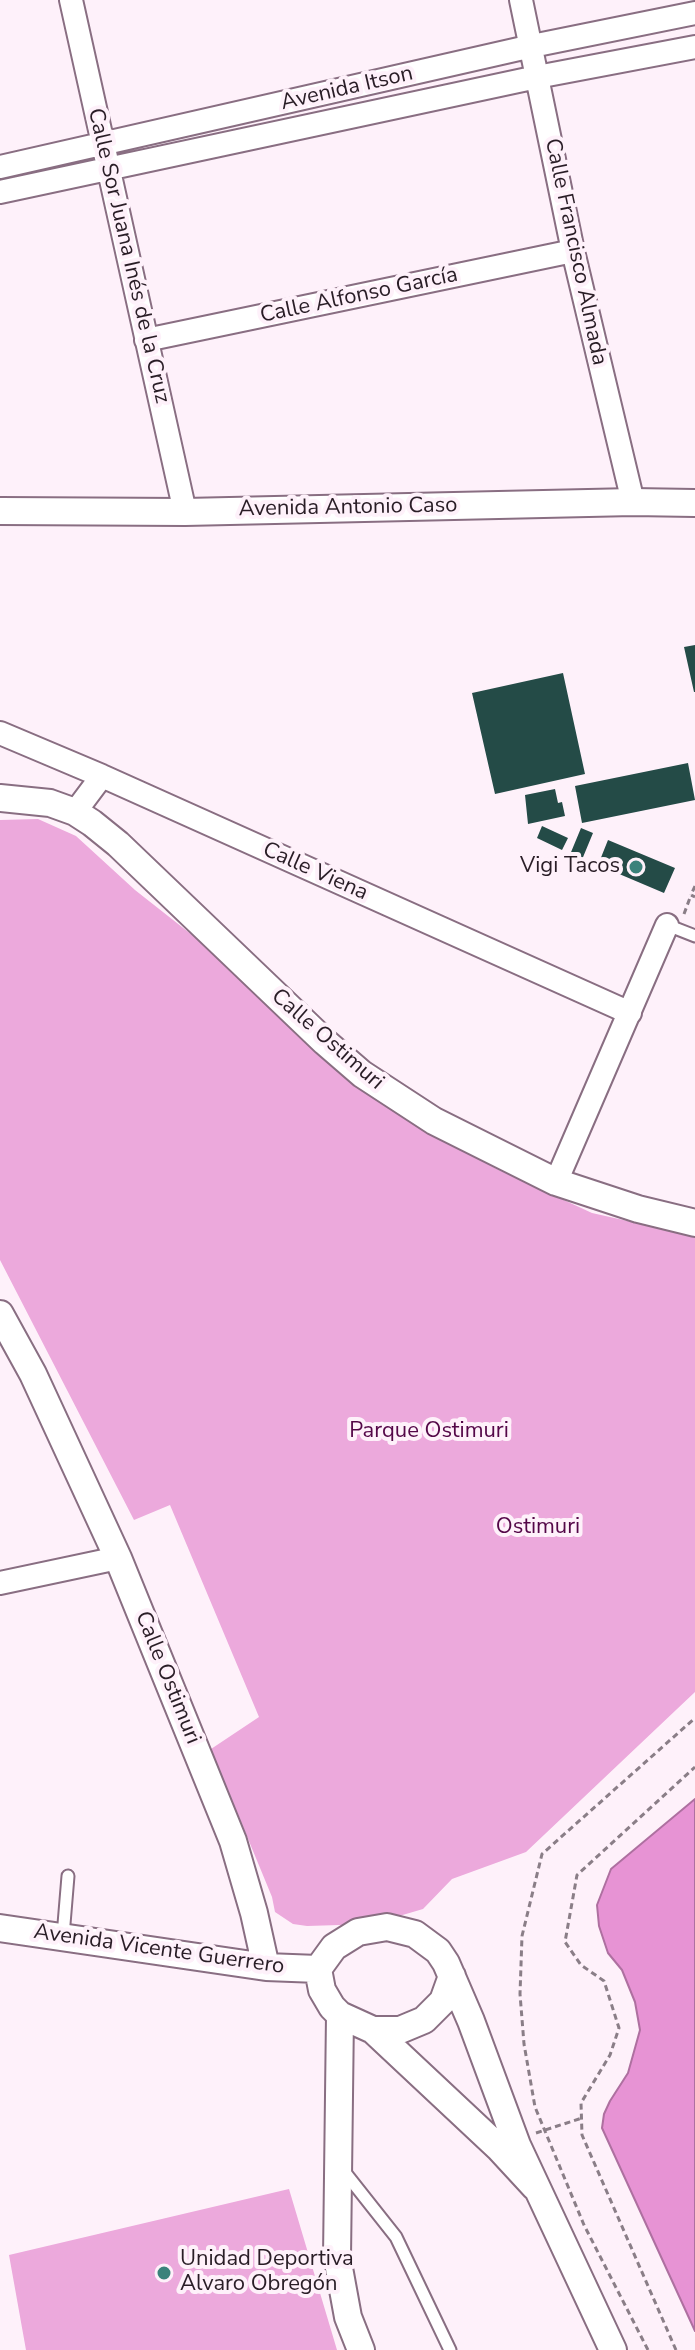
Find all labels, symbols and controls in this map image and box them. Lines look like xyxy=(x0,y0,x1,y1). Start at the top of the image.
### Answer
street label: Avenida Itson xyxy=(278,61,416,117)
street label: Calle Sor Juana Inés de la Cruz xyxy=(81,106,175,406)
street label: Calle Francisco Almada xyxy=(538,136,612,368)
street label: Calle Alfonso García xyxy=(258,262,460,330)
street label: Avenida Antonio Caso xyxy=(238,493,458,523)
street label: Calle Viena xyxy=(258,837,372,907)
place label: Vigi Tacos xyxy=(520,854,620,880)
marker: Vigi Tacos xyxy=(627,858,645,876)
street label: Calle Ostimuri xyxy=(265,984,389,1096)
park label: Parque Ostimuri xyxy=(349,1419,509,1445)
park label: Ostimuri xyxy=(496,1515,580,1541)
street label: Calle Ostimuri xyxy=(128,1608,206,1748)
street label: Avenida Vicente Guerrero xyxy=(32,1919,286,1981)
place label: Unidad Deportiva Alvaro Obregón xyxy=(180,2247,354,2298)
marker: Unidad Deportiva Alvaro Obregón xyxy=(155,2264,173,2282)

